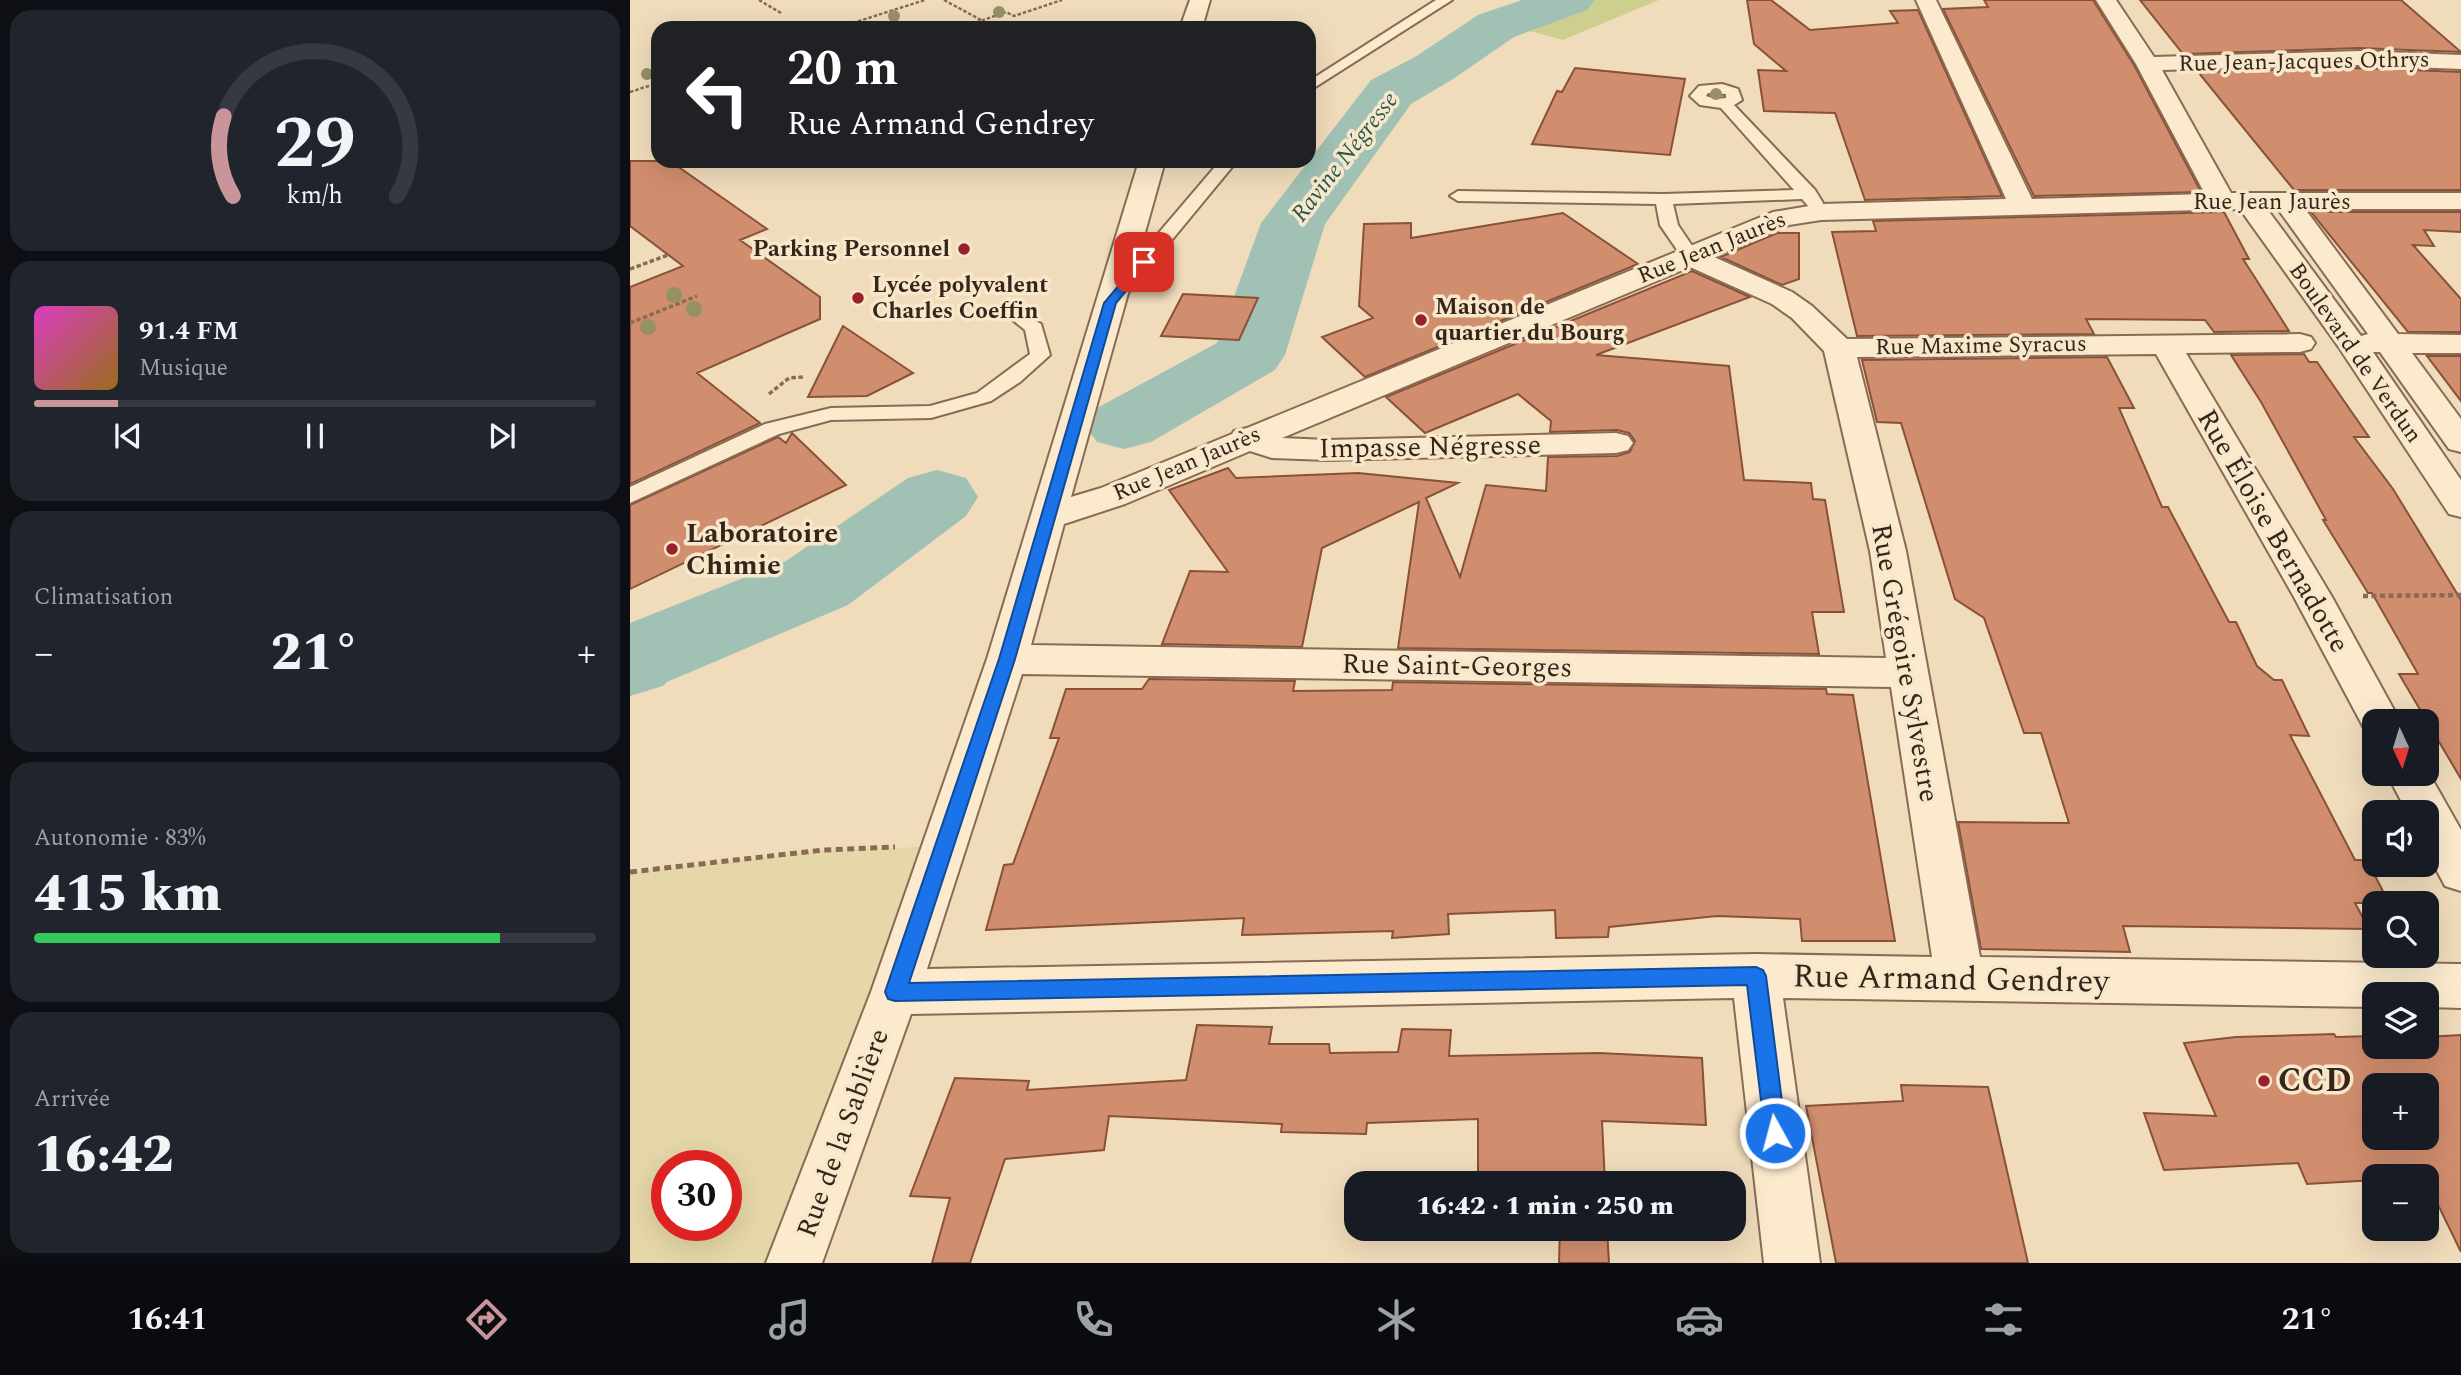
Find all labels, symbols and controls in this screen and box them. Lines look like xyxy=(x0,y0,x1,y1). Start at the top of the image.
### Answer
text: 20 m xyxy=(787,32,898,107)
street label: Rue Jean-Jacques Othrys xyxy=(2178,42,2430,82)
icon: left xyxy=(672,49,763,140)
water label: Ravine Négresse xyxy=(1282,84,1408,230)
text: 29 xyxy=(274,90,356,201)
text: Rue Armand Gendrey xyxy=(787,100,1094,149)
text: km/h xyxy=(287,177,343,215)
street label: Rue Jean Jaurès xyxy=(2193,185,2351,220)
street label: Rue Jean Jaurès xyxy=(1632,202,1792,294)
place label: Parking Personnel xyxy=(753,232,950,267)
pin xyxy=(1114,232,1174,292)
marker: Parking Personnel xyxy=(956,241,972,257)
icon: arrive xyxy=(1125,243,1163,281)
street label: Boulevard de Verdun xyxy=(2279,255,2431,451)
place label: Lycée polyvalent Charles Coeffin xyxy=(872,268,1048,329)
marker: Lycée polyvalent Charles Coeffin xyxy=(850,290,866,306)
place label: Maison de quartier du Bourg xyxy=(1435,290,1625,351)
text: 91.4 FM xyxy=(139,311,239,351)
marker: Maison de quartier du Bourg xyxy=(1413,312,1429,328)
street label: Rue Maxime Syracus xyxy=(1875,327,2087,365)
text: Musique xyxy=(139,351,228,386)
street label: Rue Éloise Bernadotte xyxy=(2186,401,2360,661)
icon: previous xyxy=(109,417,147,455)
icon: pause xyxy=(296,417,334,455)
icon: next xyxy=(483,417,521,455)
street label: Rue Jean Jaurès xyxy=(1108,417,1266,511)
street label: Impasse Négresse xyxy=(1319,424,1541,470)
place label: Laboratoire Chimie xyxy=(686,512,838,587)
street label: Rue Grégoire Sylvestre xyxy=(1859,520,1951,806)
marker: Laboratoire Chimie xyxy=(664,541,680,557)
text: Climatisation xyxy=(34,580,173,615)
text: 21° xyxy=(271,614,359,693)
text: − xyxy=(34,625,53,683)
text: + xyxy=(577,625,596,683)
street label: Rue Saint-Georges xyxy=(1341,642,1573,690)
north arrow xyxy=(2362,709,2440,786)
map controls xyxy=(2362,709,2439,1241)
button: sound xyxy=(2362,800,2439,877)
text: Autonomie · 83% xyxy=(34,821,206,856)
text: 415 km xyxy=(34,855,222,934)
button: search xyxy=(2362,891,2439,968)
street label: Rue Armand Gendrey xyxy=(1792,951,2111,1007)
button: layers xyxy=(2362,982,2439,1059)
street label: Rue de la Sablière xyxy=(785,1022,901,1244)
place label: CCD xyxy=(2278,1056,2351,1106)
marker: CCD xyxy=(2256,1073,2272,1089)
button: + xyxy=(2362,1073,2439,1150)
text: Arrivée xyxy=(34,1082,110,1117)
position arrow xyxy=(1738,1096,1812,1170)
text: 16:42 xyxy=(34,1116,173,1195)
speed limit sign: 30 xyxy=(651,1150,742,1241)
button: − xyxy=(2362,1164,2439,1241)
text: 16:42 · 1 min · 250 m xyxy=(1416,1186,1674,1226)
text: 16:41 xyxy=(127,1295,208,1344)
icon: directions xyxy=(462,1295,511,1344)
icon: music xyxy=(765,1295,814,1344)
icon: phone xyxy=(1069,1295,1118,1344)
icon: climate xyxy=(1372,1295,1421,1344)
icon: car xyxy=(1675,1295,1724,1344)
icon: filters xyxy=(1979,1295,2028,1344)
text: 21° xyxy=(2282,1295,2334,1344)

